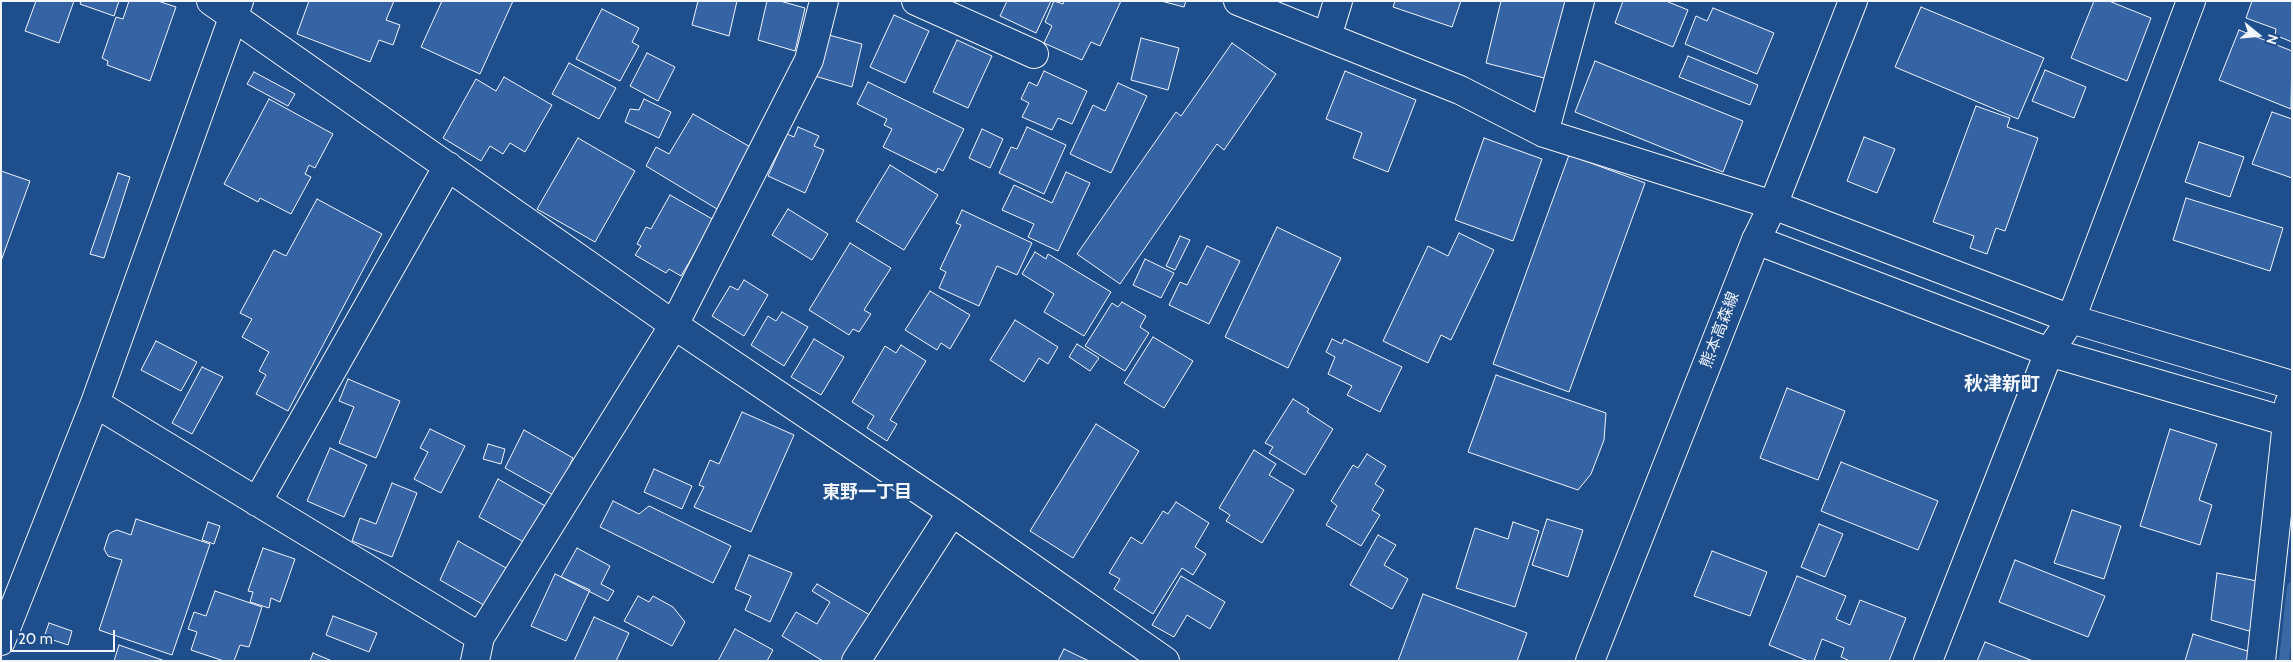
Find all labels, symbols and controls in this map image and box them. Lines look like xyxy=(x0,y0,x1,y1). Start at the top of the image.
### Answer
north arrow xyxy=(2233,10,2283,60)
text: N xyxy=(2262,32,2282,47)
street label: 熊本高森線 xyxy=(1697,289,1743,371)
district label: 秋津新町 xyxy=(1964,373,2040,395)
district label: 東野一丁目 xyxy=(822,482,912,504)
scale bar xyxy=(12,620,118,652)
text: 20 m xyxy=(18,630,53,648)

